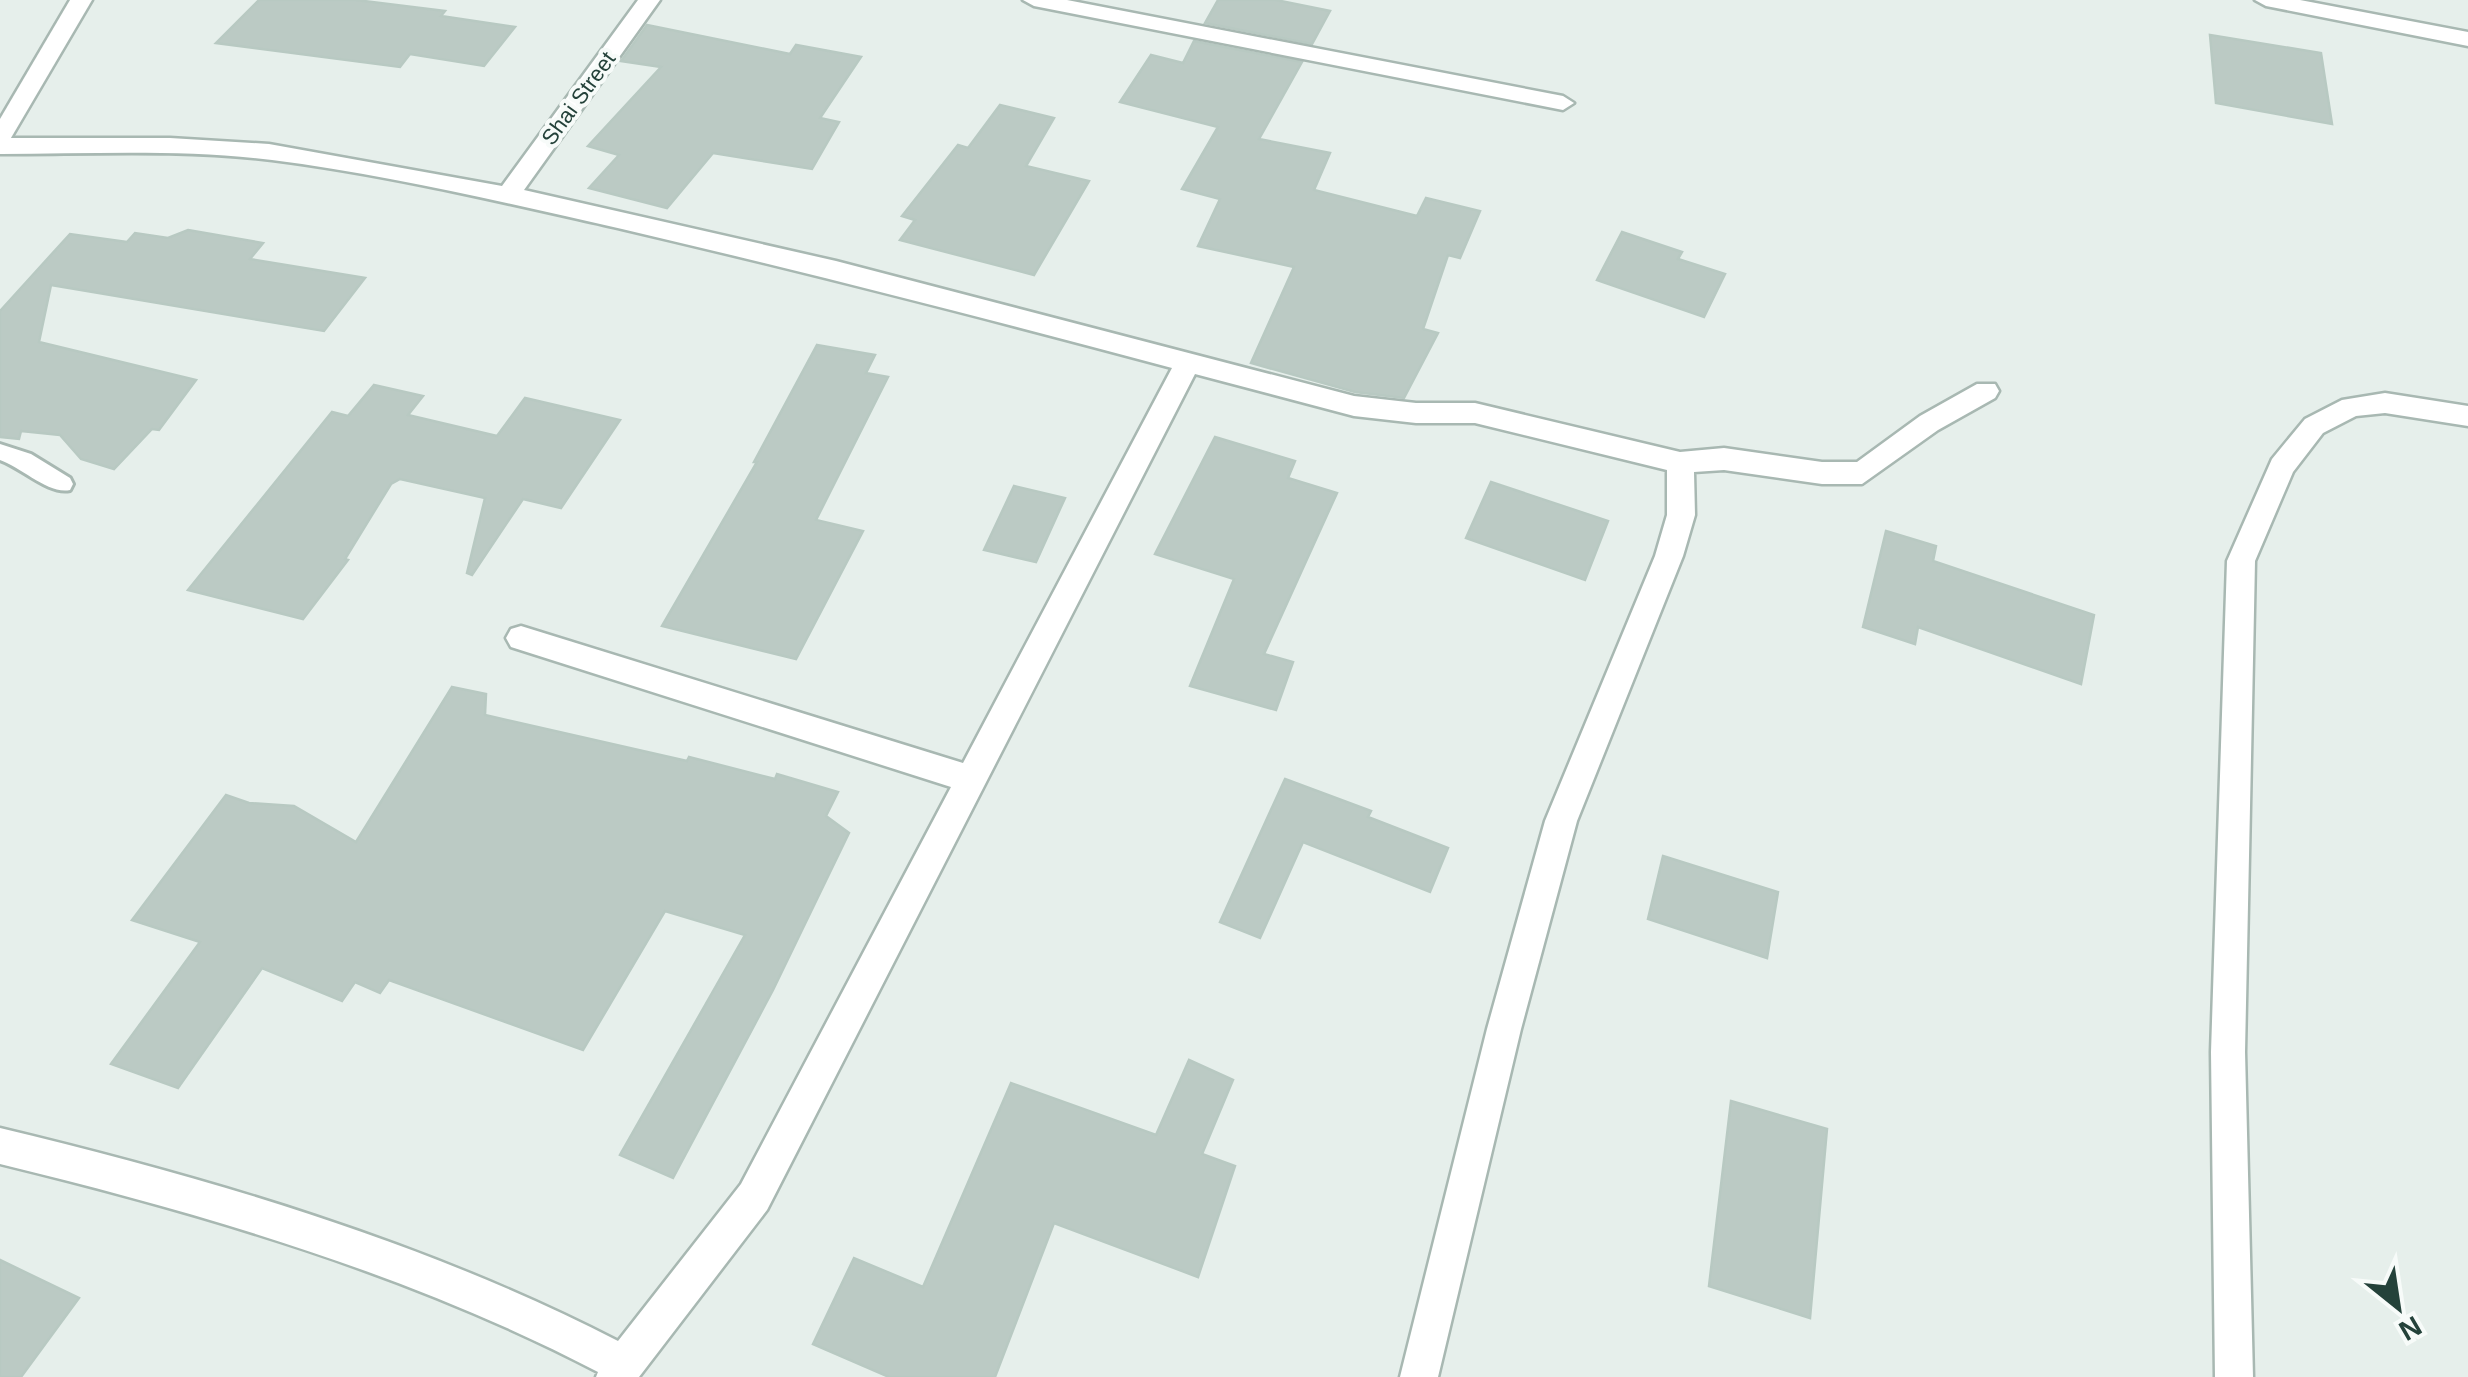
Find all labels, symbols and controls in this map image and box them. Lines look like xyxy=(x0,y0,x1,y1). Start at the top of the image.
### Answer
street label: Shai Street xyxy=(536,47,621,150)
north arrow xyxy=(2348,1257,2448,1357)
text: N xyxy=(2394,1310,2427,1347)

